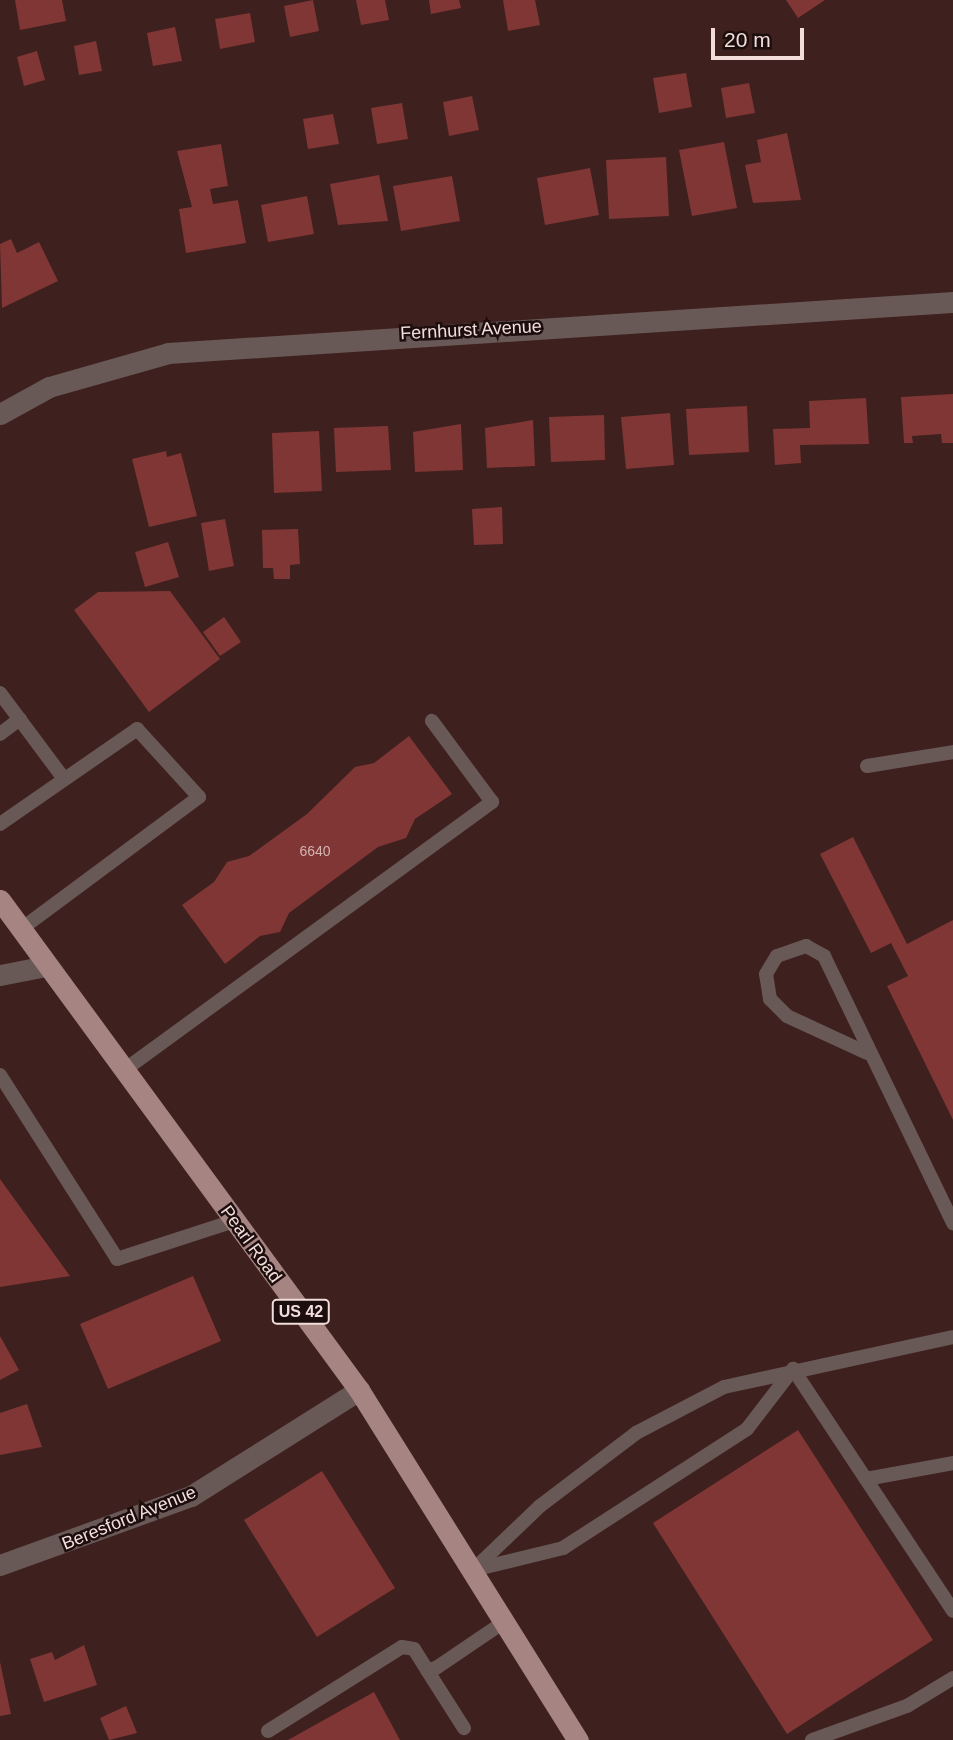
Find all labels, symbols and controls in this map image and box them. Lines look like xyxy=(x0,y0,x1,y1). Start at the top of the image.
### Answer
scale bar xyxy=(715,14,808,58)
text: 20 m xyxy=(724,28,771,51)
street label: Fernhurst Avenue xyxy=(399,315,543,345)
house number: 6640 xyxy=(299,843,331,859)
street label: Pearl Road xyxy=(216,1201,286,1287)
road number: US 42 xyxy=(271,1300,331,1324)
street label: Beresford Avenue xyxy=(58,1481,200,1555)

